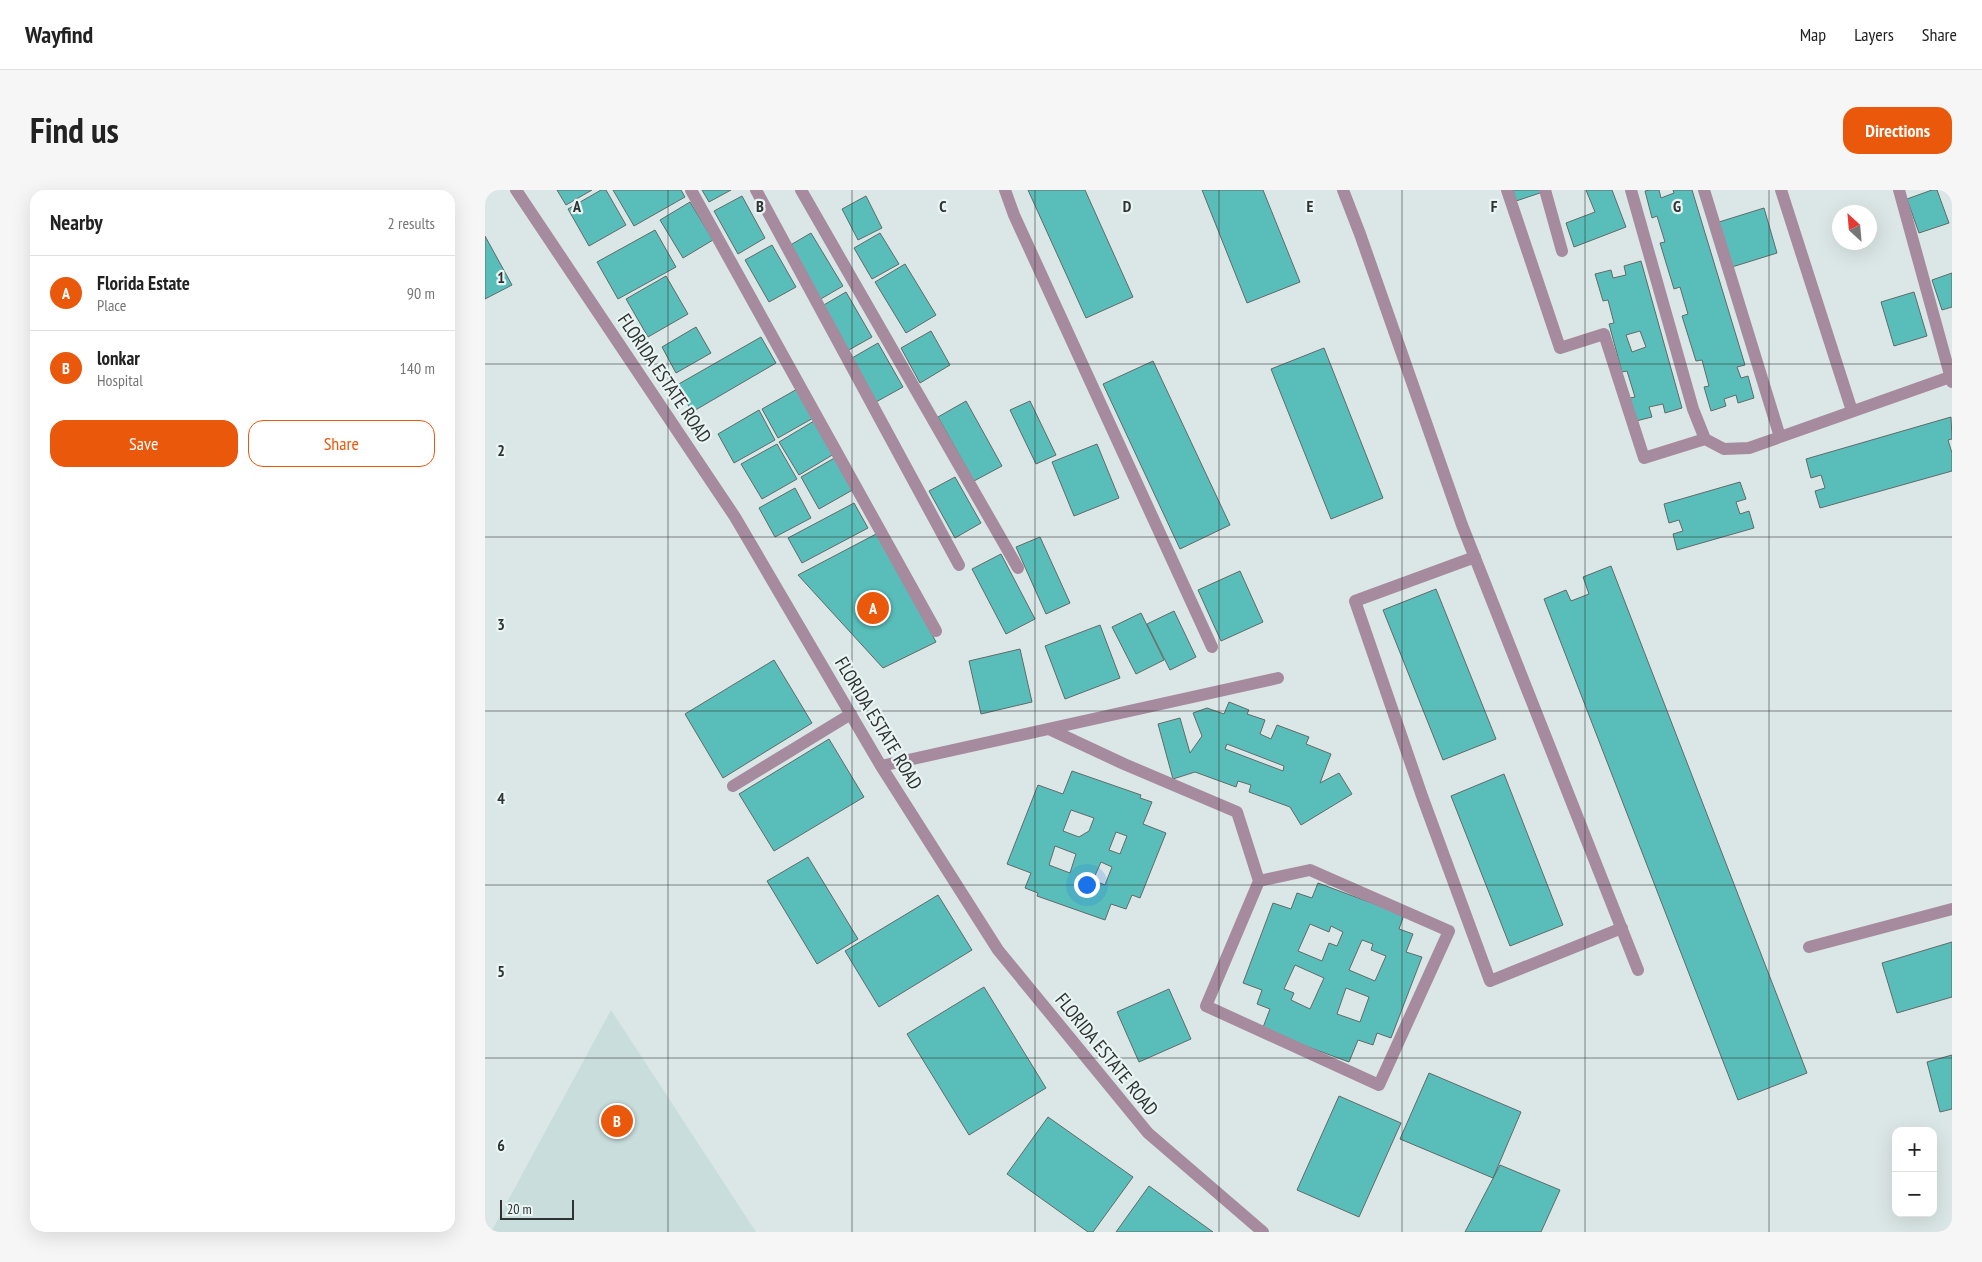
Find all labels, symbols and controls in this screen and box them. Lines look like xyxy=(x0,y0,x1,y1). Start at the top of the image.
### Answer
text: Wayfind xyxy=(25,19,93,50)
text: Map xyxy=(1800,23,1826,46)
text: Layers xyxy=(1854,23,1894,46)
text: Share xyxy=(1922,23,1957,46)
text: Find us xyxy=(30,107,119,153)
button: Directions xyxy=(1843,107,1952,154)
text: A xyxy=(572,196,582,216)
text: B xyxy=(756,196,764,216)
text: C xyxy=(939,196,947,216)
text: D xyxy=(1123,196,1132,216)
text: E xyxy=(1307,196,1314,216)
text: F xyxy=(1491,196,1498,216)
text: G xyxy=(1673,196,1681,216)
north arrow xyxy=(1832,205,1877,250)
text: Nearby xyxy=(50,209,103,236)
text: 2 results xyxy=(388,213,435,233)
text: 1 xyxy=(497,267,505,287)
text: Florida Estate xyxy=(97,271,190,295)
text: A xyxy=(62,283,70,303)
text: 90 m xyxy=(407,283,435,303)
text: Place xyxy=(97,295,126,315)
street label: FLORIDA ESTATE ROAD xyxy=(613,309,717,447)
text: lonkar xyxy=(97,346,140,370)
text: B xyxy=(62,358,70,378)
text: 140 m xyxy=(400,358,435,378)
text: Hospital xyxy=(97,370,143,390)
button: Save xyxy=(50,420,238,467)
button: Share xyxy=(248,420,435,467)
text: 2 xyxy=(497,440,505,460)
pin: A xyxy=(857,589,889,627)
text: 3 xyxy=(497,614,505,634)
street label: FLORIDA ESTATE ROAD xyxy=(830,652,928,794)
text: 4 xyxy=(497,788,505,808)
your location xyxy=(1074,872,1100,898)
text: 5 xyxy=(497,961,505,981)
street label: FLORIDA ESTATE ROAD xyxy=(1050,988,1164,1120)
pin: B xyxy=(601,1102,633,1140)
map controls xyxy=(1892,1127,1937,1217)
button: + xyxy=(1892,1127,1937,1172)
text: 6 xyxy=(497,1135,505,1155)
button: − xyxy=(1892,1172,1937,1217)
scale bar xyxy=(500,1197,574,1220)
text: 20 m xyxy=(507,1200,532,1218)

